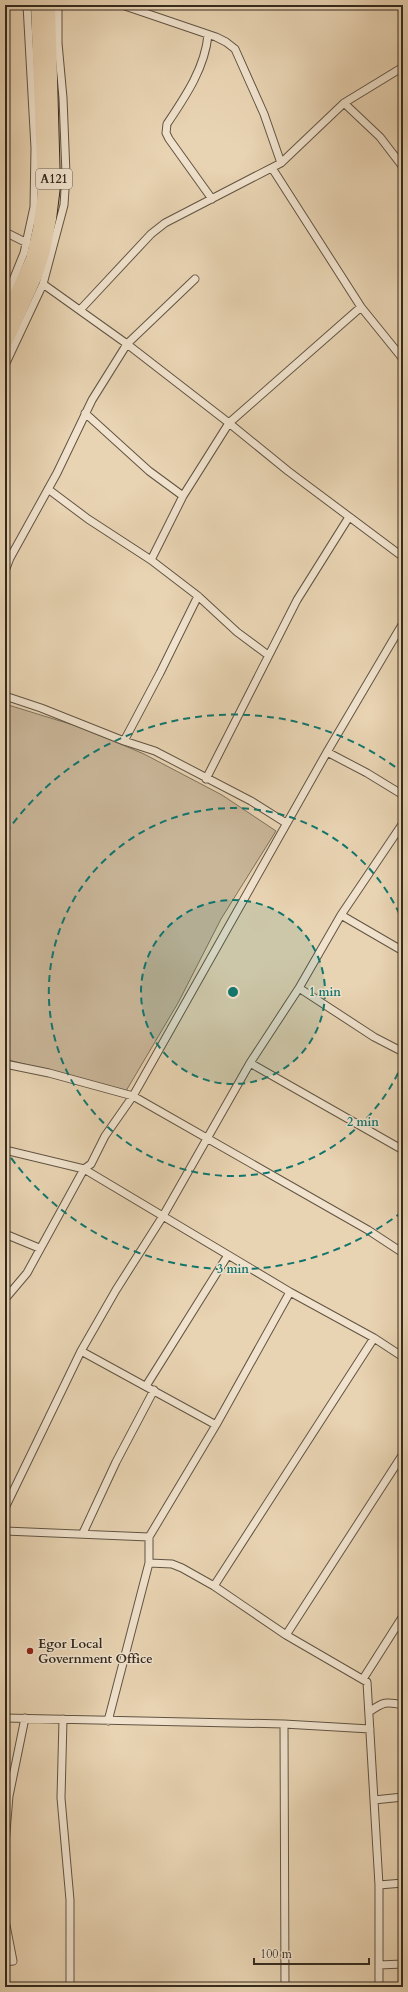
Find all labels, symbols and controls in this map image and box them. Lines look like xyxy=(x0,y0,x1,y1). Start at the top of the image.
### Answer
road number: A121 xyxy=(36,169,72,189)
text: 1 min xyxy=(309,984,341,1000)
centre of rings xyxy=(226,985,240,999)
text: 2 min xyxy=(347,1114,379,1130)
text: 3 min xyxy=(217,1261,249,1277)
place label: Egor Local Government Office xyxy=(38,1635,153,1668)
marker: Egor Local Government Office xyxy=(25,1646,35,1656)
scale bar xyxy=(254,1940,369,1966)
text: 100 m xyxy=(260,1946,293,1962)

